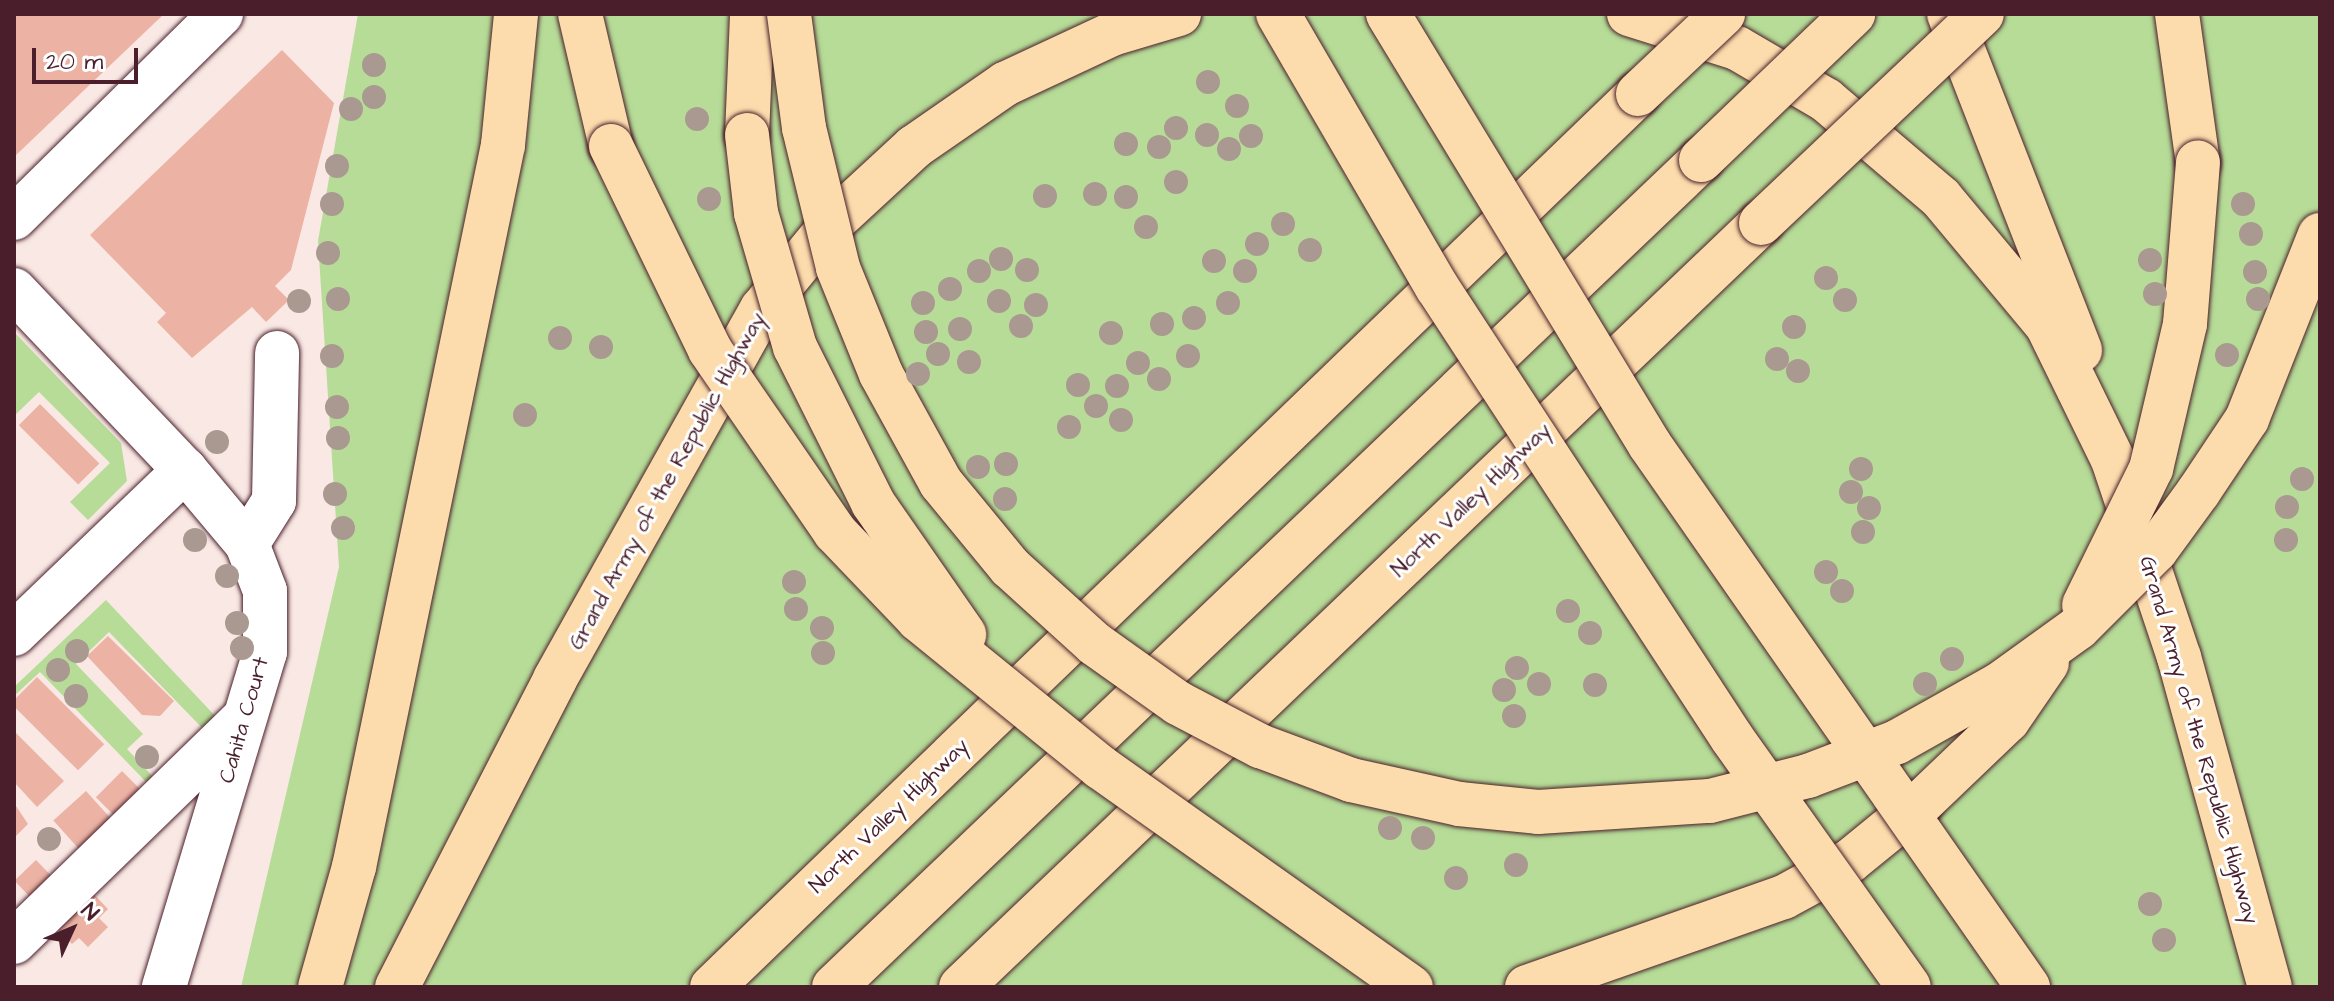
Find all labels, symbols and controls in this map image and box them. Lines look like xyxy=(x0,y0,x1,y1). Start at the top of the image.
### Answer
scale bar xyxy=(36,32,142,82)
text: 20 m xyxy=(46,45,103,79)
street label: Grand Army of the Republic Highway xyxy=(563,308,771,654)
street label: North Valley Highway xyxy=(1386,417,1556,583)
street label: Grand Army of the Republic Highway xyxy=(2134,553,2264,927)
street label: Cahita Court xyxy=(213,654,275,786)
street label: North Valley Highway xyxy=(804,733,974,899)
north arrow xyxy=(32,889,112,969)
text: N xyxy=(74,896,106,928)

